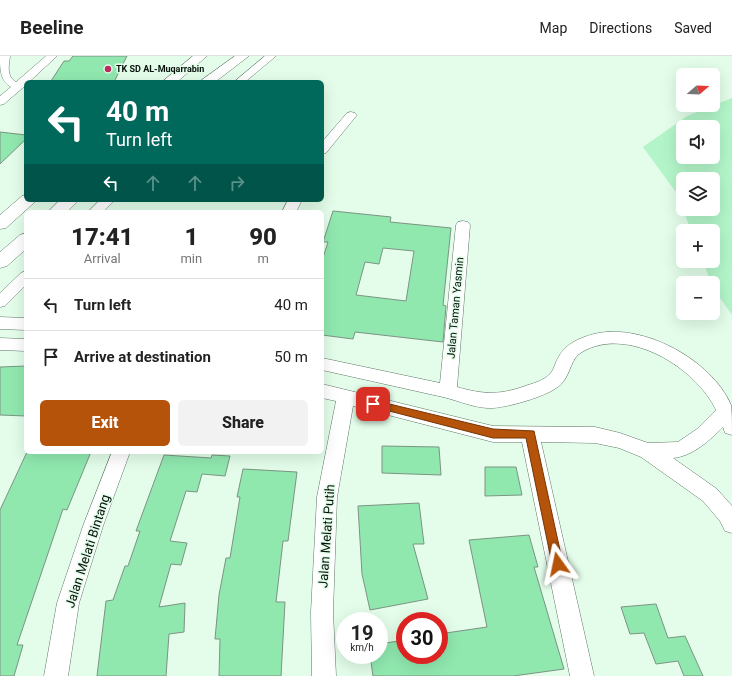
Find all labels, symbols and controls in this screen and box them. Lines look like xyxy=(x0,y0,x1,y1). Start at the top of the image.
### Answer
text: Beeline xyxy=(20,16,84,39)
text: Map xyxy=(540,20,567,36)
text: Directions xyxy=(589,20,652,36)
text: Saved xyxy=(674,20,712,36)
marker: TK SD AL-Muqarrabin xyxy=(103,64,113,74)
place label: TK SD AL-Muqarrabin xyxy=(116,64,204,74)
north arrow xyxy=(676,68,720,112)
map controls xyxy=(676,68,720,320)
text: 40 m xyxy=(106,95,169,128)
icon: left xyxy=(40,96,92,148)
button: sound xyxy=(676,120,720,164)
text: Turn left xyxy=(106,129,172,150)
icon: left xyxy=(100,172,122,194)
icon: ahead xyxy=(142,172,164,194)
icon: ahead xyxy=(184,172,206,194)
icon: right xyxy=(226,172,248,194)
button: layers xyxy=(676,172,720,216)
text: 17:41 xyxy=(71,223,133,251)
text: 1 xyxy=(184,223,198,251)
text: 90 xyxy=(249,223,277,251)
button: + xyxy=(676,224,720,268)
text: Arrival xyxy=(84,251,121,266)
text: min xyxy=(180,251,202,266)
text: m xyxy=(257,251,269,266)
street label: Jalan Taman Yasmin xyxy=(445,257,466,359)
button: − xyxy=(676,276,720,320)
icon: left xyxy=(40,294,62,316)
text: Turn left xyxy=(74,296,131,314)
text: 40 m xyxy=(274,296,308,314)
icon: arrive xyxy=(40,346,62,368)
text: Arrive at destination xyxy=(74,348,211,366)
text: 50 m xyxy=(274,348,308,366)
pin xyxy=(356,387,390,421)
icon: arrive xyxy=(362,393,384,415)
button: Exit xyxy=(40,400,170,446)
button: Share xyxy=(178,400,308,446)
street label: Jalan Melati Putih xyxy=(315,484,338,588)
street label: Jalan Melati Bintang xyxy=(62,493,113,610)
position arrow xyxy=(537,543,579,585)
speed limit sign: 30 xyxy=(396,612,448,664)
text: 19 xyxy=(351,621,373,645)
text: km/h xyxy=(350,642,374,653)

